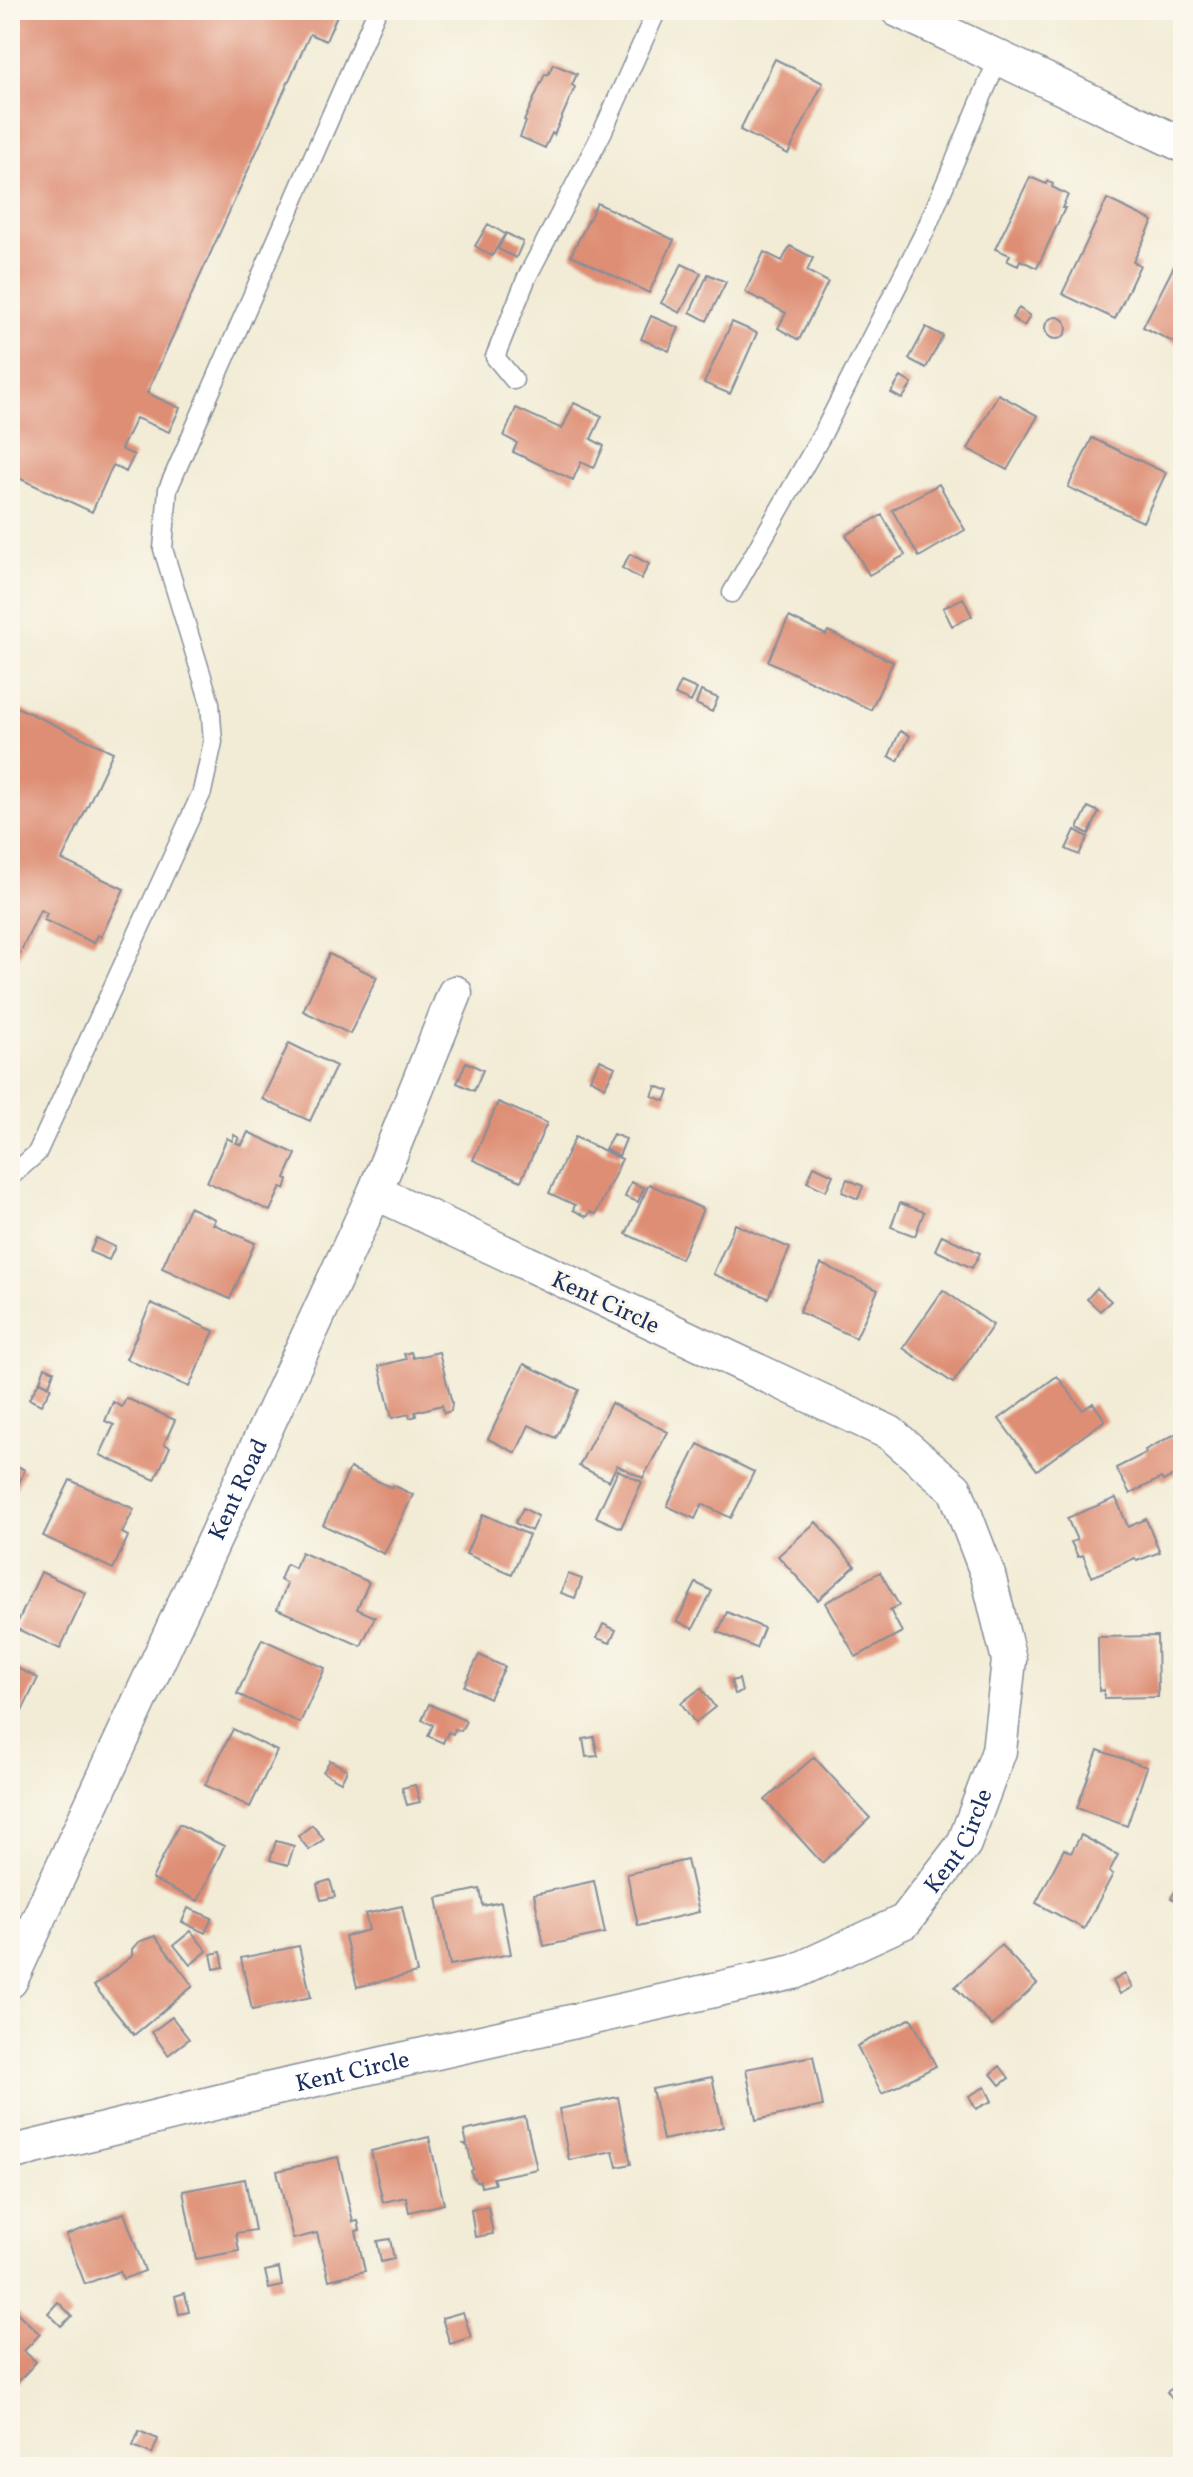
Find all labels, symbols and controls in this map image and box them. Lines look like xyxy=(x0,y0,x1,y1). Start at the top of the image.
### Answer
street label: Kent Circle xyxy=(545,1264,665,1344)
street label: Kent Road xyxy=(201,1434,278,1546)
street label: Kent Circle xyxy=(917,1784,1002,1901)
street label: Kent Circle xyxy=(292,2044,413,2102)

